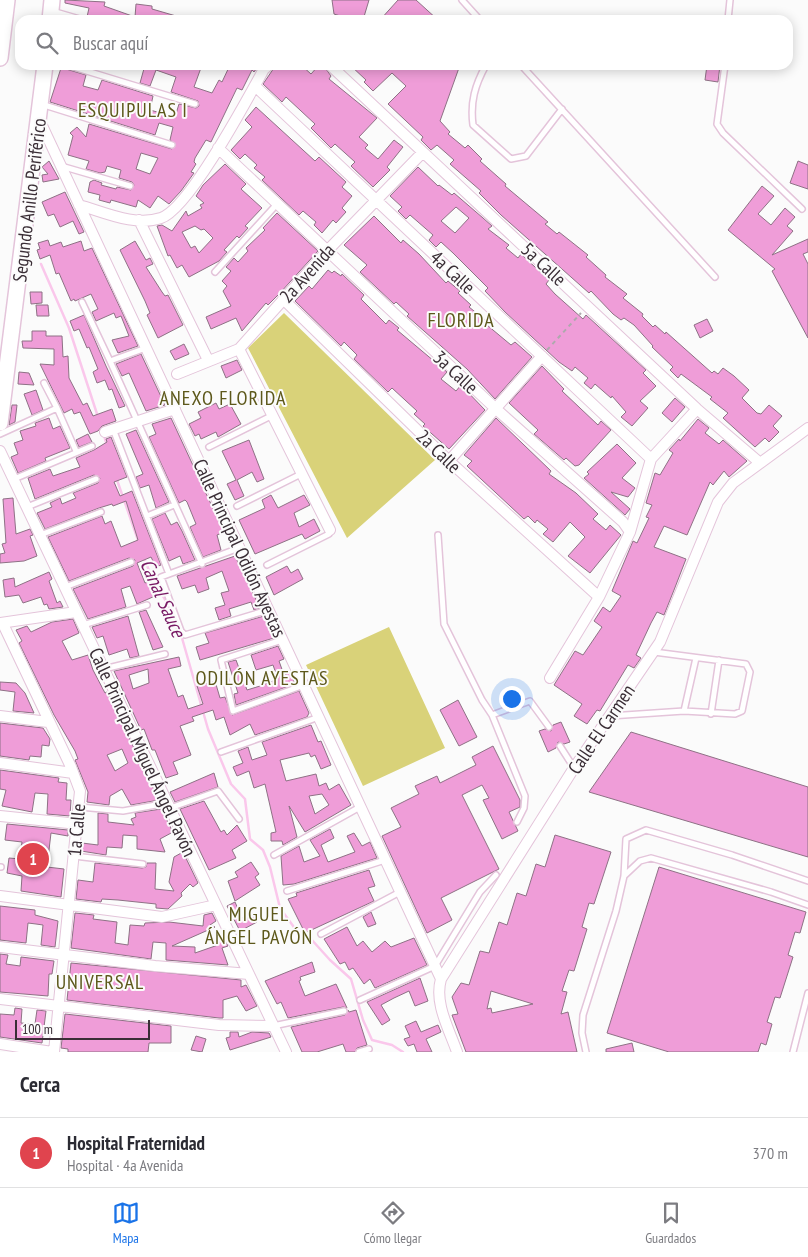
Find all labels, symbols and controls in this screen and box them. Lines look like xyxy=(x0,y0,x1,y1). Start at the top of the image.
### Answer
search box xyxy=(15,15,793,70)
icon: search xyxy=(33,29,61,57)
text: Buscar aquí xyxy=(73,31,148,55)
district label: ESQUIPULAS I xyxy=(78,97,188,123)
street label: Segundo Anillo Periférico xyxy=(7,117,51,283)
street label: 5a Calle xyxy=(516,237,572,291)
street label: 2a Avenida xyxy=(274,238,340,308)
street label: 4a Calle xyxy=(425,245,481,299)
district label: FLORIDA xyxy=(427,307,495,333)
street label: 3a Calle xyxy=(428,345,484,399)
district label: ANEXO FLORIDA xyxy=(160,385,286,411)
street label: 2a Calle xyxy=(412,424,466,478)
street label: Calle Principal Odilón Ayestas xyxy=(188,455,292,641)
water label: Canal Sauce xyxy=(134,555,192,643)
street label: Calle Principal Miguel Ángel Pavón xyxy=(84,644,202,860)
district label: ODILÓN AYESTAS xyxy=(195,665,329,691)
street label: Calle El Carmen xyxy=(562,680,640,778)
your location xyxy=(499,686,525,712)
street label: 1a Calle xyxy=(62,802,90,857)
pin: 1 xyxy=(17,840,49,878)
district label: MIGUEL ÁNGEL PAVÓN xyxy=(205,901,313,950)
district label: UNIVERSAL xyxy=(56,969,144,995)
scale bar xyxy=(15,1017,150,1040)
text: 100 m xyxy=(22,1020,53,1038)
text: Cerca xyxy=(20,1071,60,1098)
text: Hospital Fraternidad xyxy=(67,1131,205,1155)
text: 1 xyxy=(32,1143,40,1163)
text: 370 m xyxy=(753,1143,788,1163)
text: Hospital · 4a Avenida xyxy=(67,1155,183,1175)
tab: Mapa xyxy=(112,1199,140,1247)
tab: Cómo llegar xyxy=(364,1199,421,1247)
tab: Guardados xyxy=(645,1199,696,1247)

